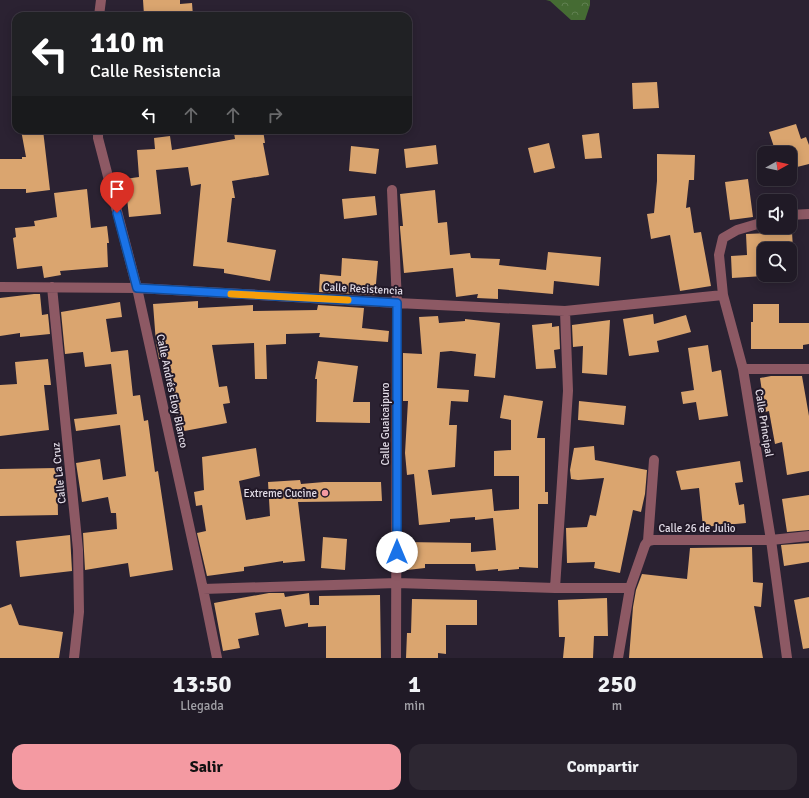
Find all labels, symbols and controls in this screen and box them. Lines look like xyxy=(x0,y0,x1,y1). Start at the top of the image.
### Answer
text: 110 m xyxy=(90,26,164,60)
icon: left xyxy=(24,28,76,80)
text: Calle Resistencia xyxy=(90,60,221,82)
icon: left xyxy=(138,104,160,126)
icon: ahead xyxy=(180,104,202,126)
icon: ahead xyxy=(222,104,244,126)
icon: right xyxy=(264,104,286,126)
north arrow xyxy=(757,146,797,186)
map controls xyxy=(757,146,797,282)
pin xyxy=(100,172,134,213)
icon: arrive xyxy=(106,178,128,200)
button: sound xyxy=(757,194,797,234)
button: search xyxy=(757,242,797,282)
street label: Calle Resistencia xyxy=(323,280,404,298)
street label: Calle Andrés Eloy Blanco xyxy=(154,333,190,449)
street label: Calle Guaicaipuro xyxy=(379,382,392,466)
street label: Calle Principal xyxy=(752,388,776,458)
street label: Calle La Cruz xyxy=(49,442,69,504)
place label: Extreme Cucine xyxy=(243,487,317,500)
marker: Extreme Cucine xyxy=(320,488,330,498)
street label: Calle 26 de Julio xyxy=(658,522,736,535)
position arrow xyxy=(376,531,418,573)
text: 13:50 xyxy=(173,669,231,699)
text: 1 xyxy=(408,669,421,699)
text: 250 xyxy=(598,669,636,699)
text: Llegada xyxy=(180,698,224,714)
text: min xyxy=(404,698,425,714)
text: m xyxy=(612,698,622,714)
button: Salir xyxy=(12,744,401,790)
button: Compartir xyxy=(409,744,797,790)

